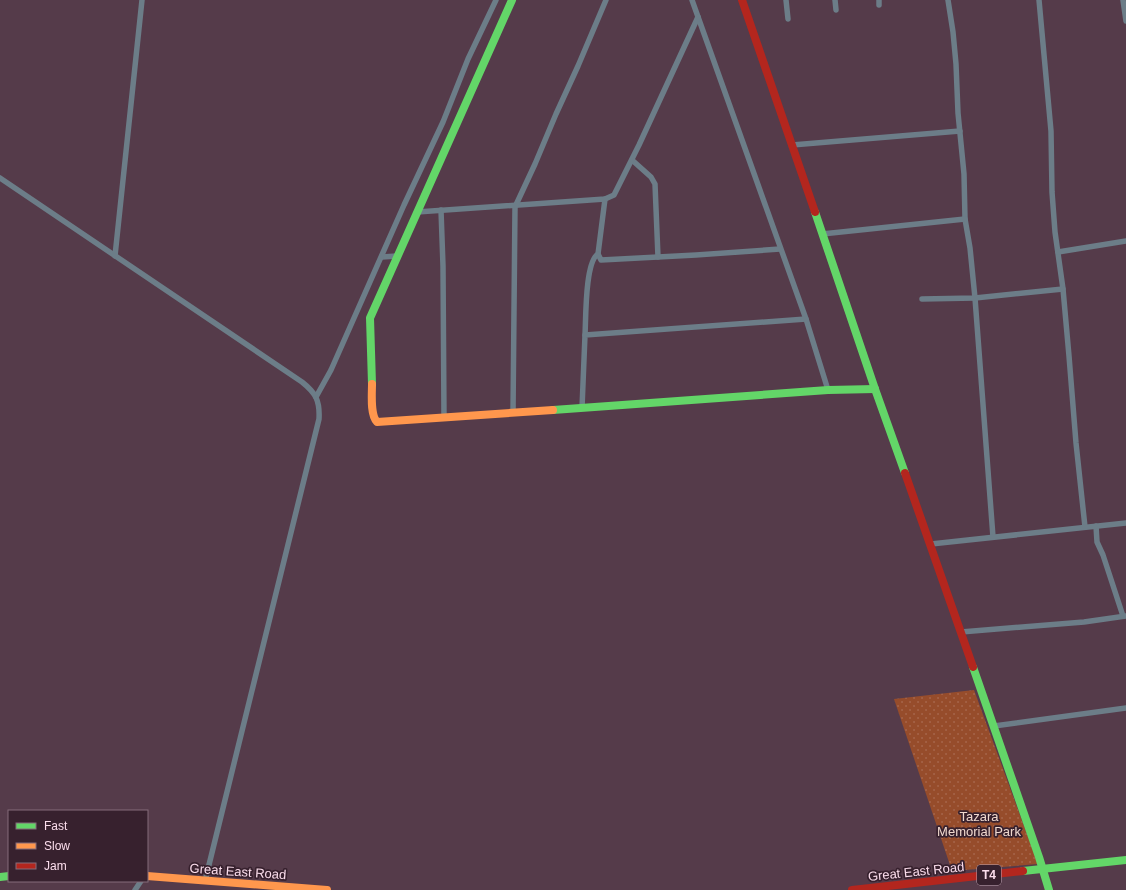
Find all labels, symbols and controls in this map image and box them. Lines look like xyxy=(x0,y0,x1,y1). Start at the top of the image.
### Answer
park label: Tazara Memorial Park xyxy=(937,809,1021,839)
legend xyxy=(8,810,148,882)
text: Fast xyxy=(44,819,68,833)
text: Slow xyxy=(44,839,70,853)
text: Jam xyxy=(44,859,67,873)
street label: Great East Road xyxy=(867,859,965,884)
street label: Great East Road xyxy=(189,861,287,882)
road number: T4 xyxy=(977,865,1001,885)

